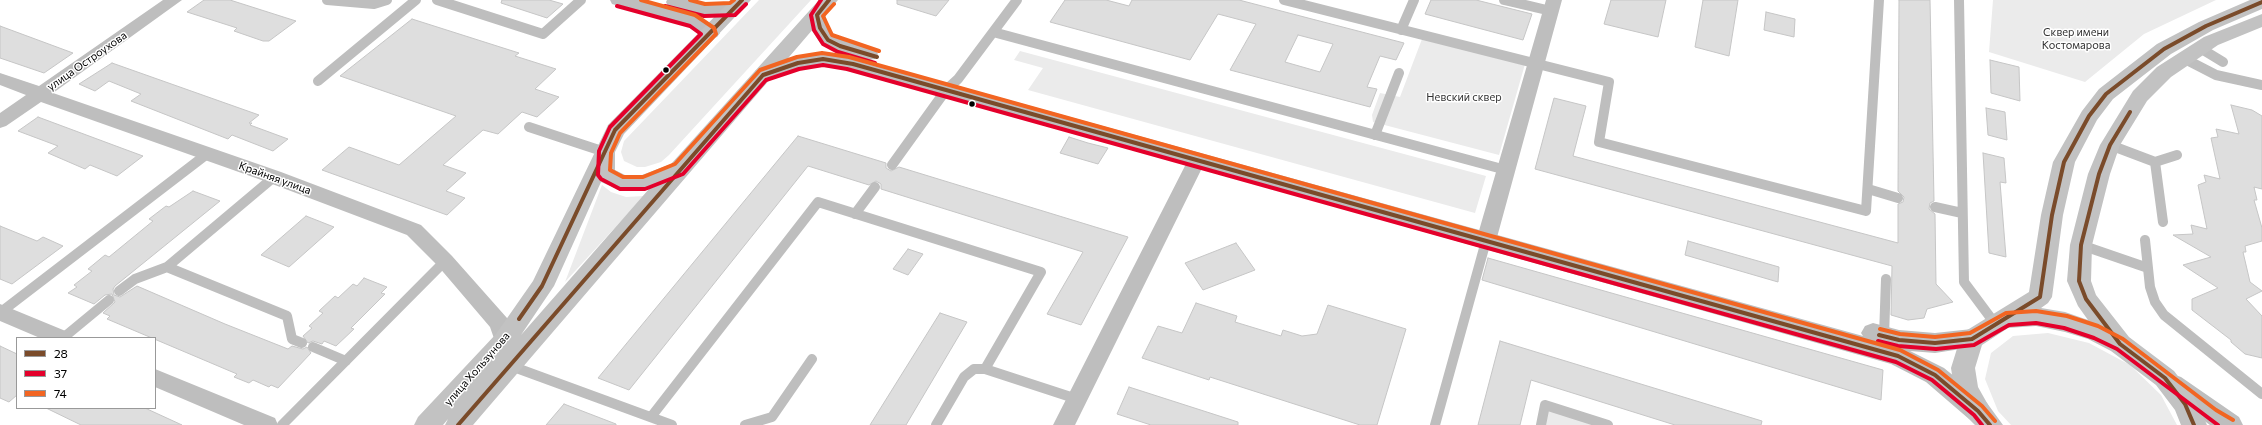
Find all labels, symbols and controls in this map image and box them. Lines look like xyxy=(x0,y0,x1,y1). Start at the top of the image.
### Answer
park label: Сквер имени Костомарова xyxy=(2042,25,2110,51)
street label: улица Остроухова xyxy=(45,29,129,93)
unlabelled marker xyxy=(661,65,671,75)
park label: Невский сквер xyxy=(1426,90,1502,104)
unlabelled marker xyxy=(967,99,977,109)
street label: Крайняя улица xyxy=(237,159,313,197)
street label: улица Хользунова xyxy=(441,330,513,408)
legend xyxy=(16,337,156,409)
text: 28 xyxy=(54,346,68,360)
text: 37 xyxy=(54,366,67,380)
text: 74 xyxy=(54,386,67,400)

